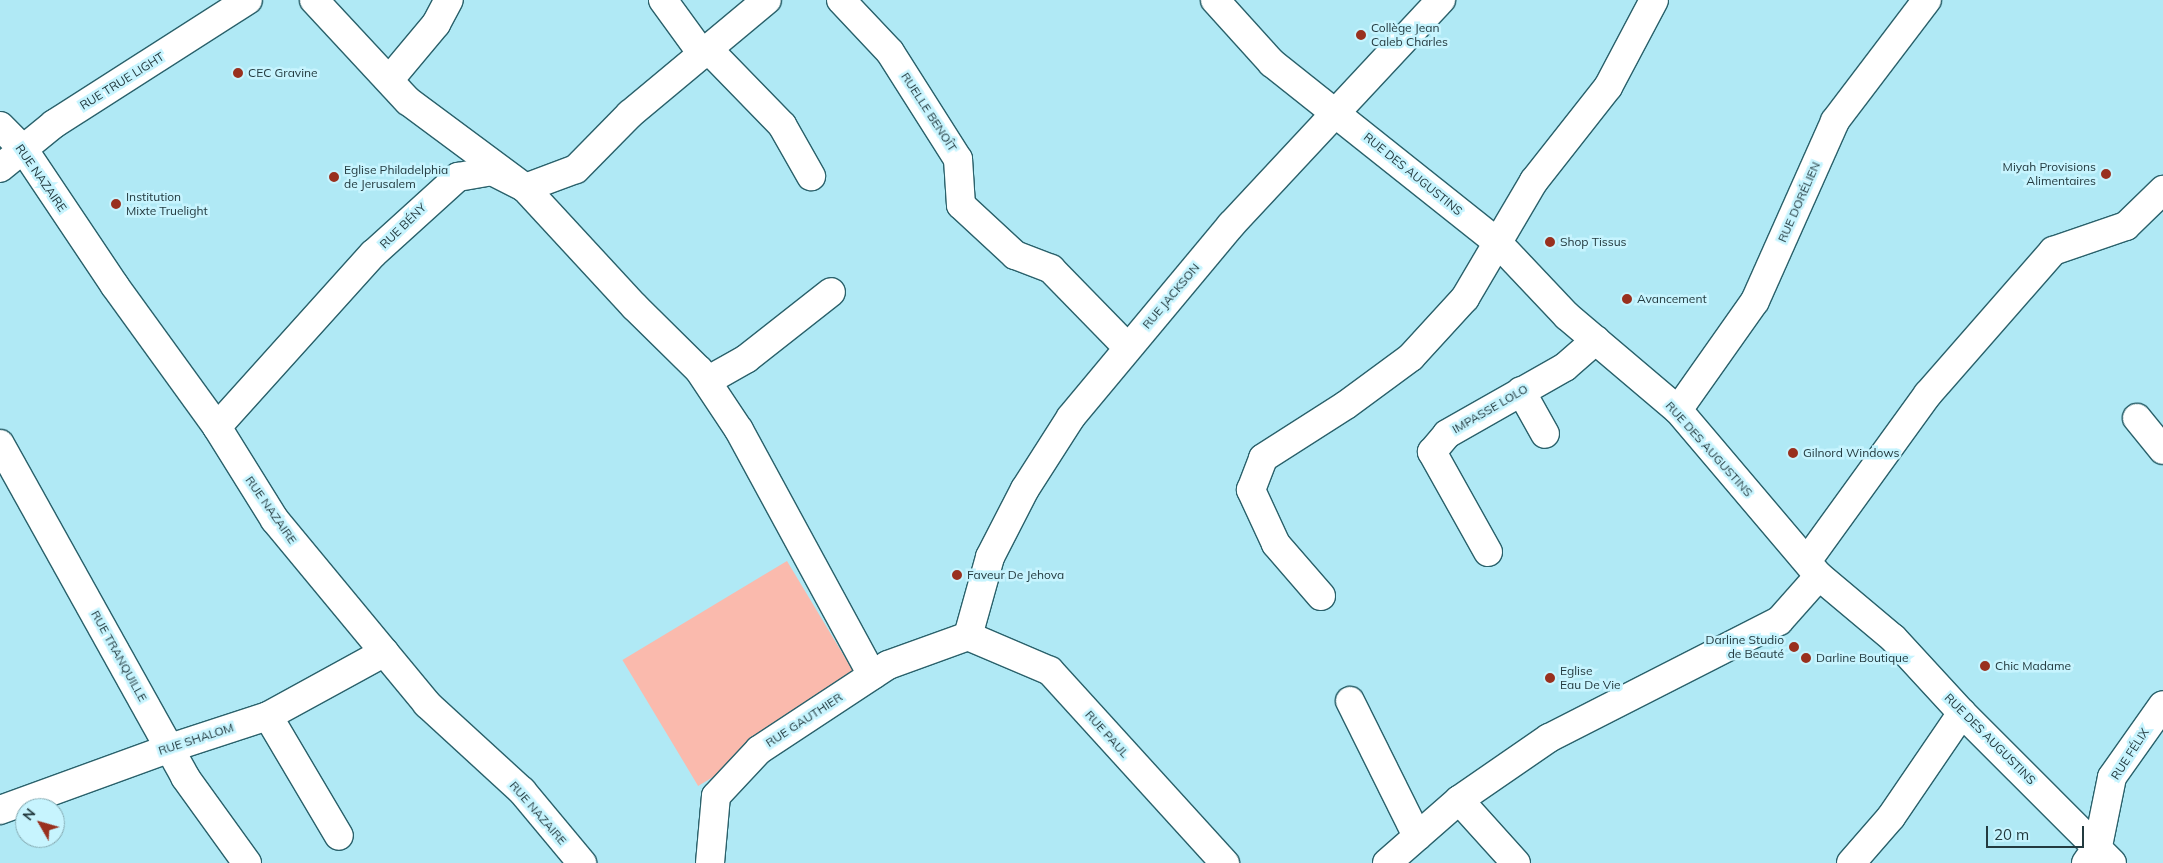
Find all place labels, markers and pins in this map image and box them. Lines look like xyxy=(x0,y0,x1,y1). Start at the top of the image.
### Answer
place label: Collège Jean Caleb Charles xyxy=(1371,21,1448,49)
marker: Collège Jean Caleb Charles xyxy=(1355,29,1367,41)
place label: CEC Gravine xyxy=(248,66,318,80)
marker: CEC Gravine xyxy=(232,67,244,79)
place label: Miyah Provisions Alimentaires xyxy=(2003,160,2096,188)
place label: Eglise Philadelphia de Jerusalem xyxy=(344,163,448,191)
marker: Miyah Provisions Alimentaires xyxy=(2100,168,2112,180)
marker: Eglise Philadelphia de Jerusalem xyxy=(328,171,340,183)
place label: Institution Mixte Truelight xyxy=(126,190,208,218)
marker: Institution Mixte Truelight xyxy=(110,198,122,210)
place label: Shop Tissus xyxy=(1560,235,1627,249)
marker: Shop Tissus xyxy=(1544,236,1556,248)
place label: Avancement xyxy=(1637,292,1707,306)
marker: Avancement xyxy=(1621,293,1633,305)
place label: Gilnord Windows xyxy=(1803,446,1899,460)
marker: Gilnord Windows xyxy=(1787,447,1799,459)
place label: Faveur De Jehova xyxy=(967,568,1064,582)
marker: Faveur De Jehova xyxy=(951,569,963,581)
place label: Darline Studio de Beauté xyxy=(1706,633,1784,661)
marker: Darline Studio de Beauté xyxy=(1788,641,1800,653)
place label: Darline Boutique xyxy=(1816,651,1909,665)
marker: Darline Boutique xyxy=(1800,652,1812,664)
place label: Chic Madame xyxy=(1995,659,2071,673)
marker: Chic Madame xyxy=(1979,660,1991,672)
place label: Eglise Eau De Vie xyxy=(1560,664,1621,692)
marker: Eglise Eau De Vie xyxy=(1544,672,1556,684)

